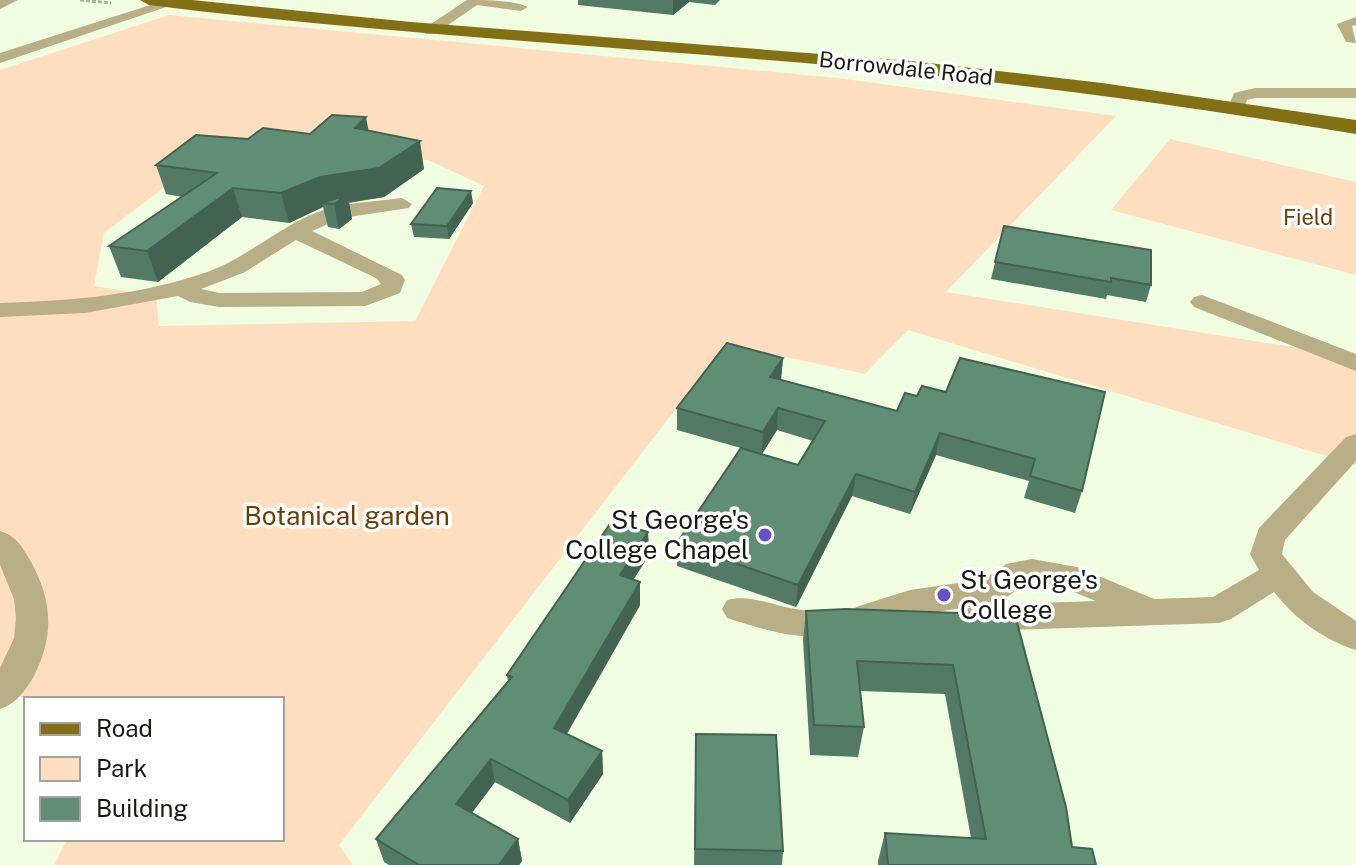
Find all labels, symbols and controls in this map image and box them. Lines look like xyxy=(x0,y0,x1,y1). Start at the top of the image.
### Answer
street label: Borrowdale Road xyxy=(818,46,994,90)
park label: Field xyxy=(1283,204,1333,230)
park label: Botanical garden xyxy=(244,500,450,531)
place label: St George's College Chapel xyxy=(565,504,749,565)
marker: St George's College Chapel xyxy=(756,526,774,544)
place label: St George's College xyxy=(960,564,1098,625)
marker: St George's College xyxy=(935,586,953,604)
legend xyxy=(24,697,284,841)
text: Road xyxy=(96,714,153,742)
text: Park xyxy=(96,754,147,782)
text: Building xyxy=(96,794,188,822)

